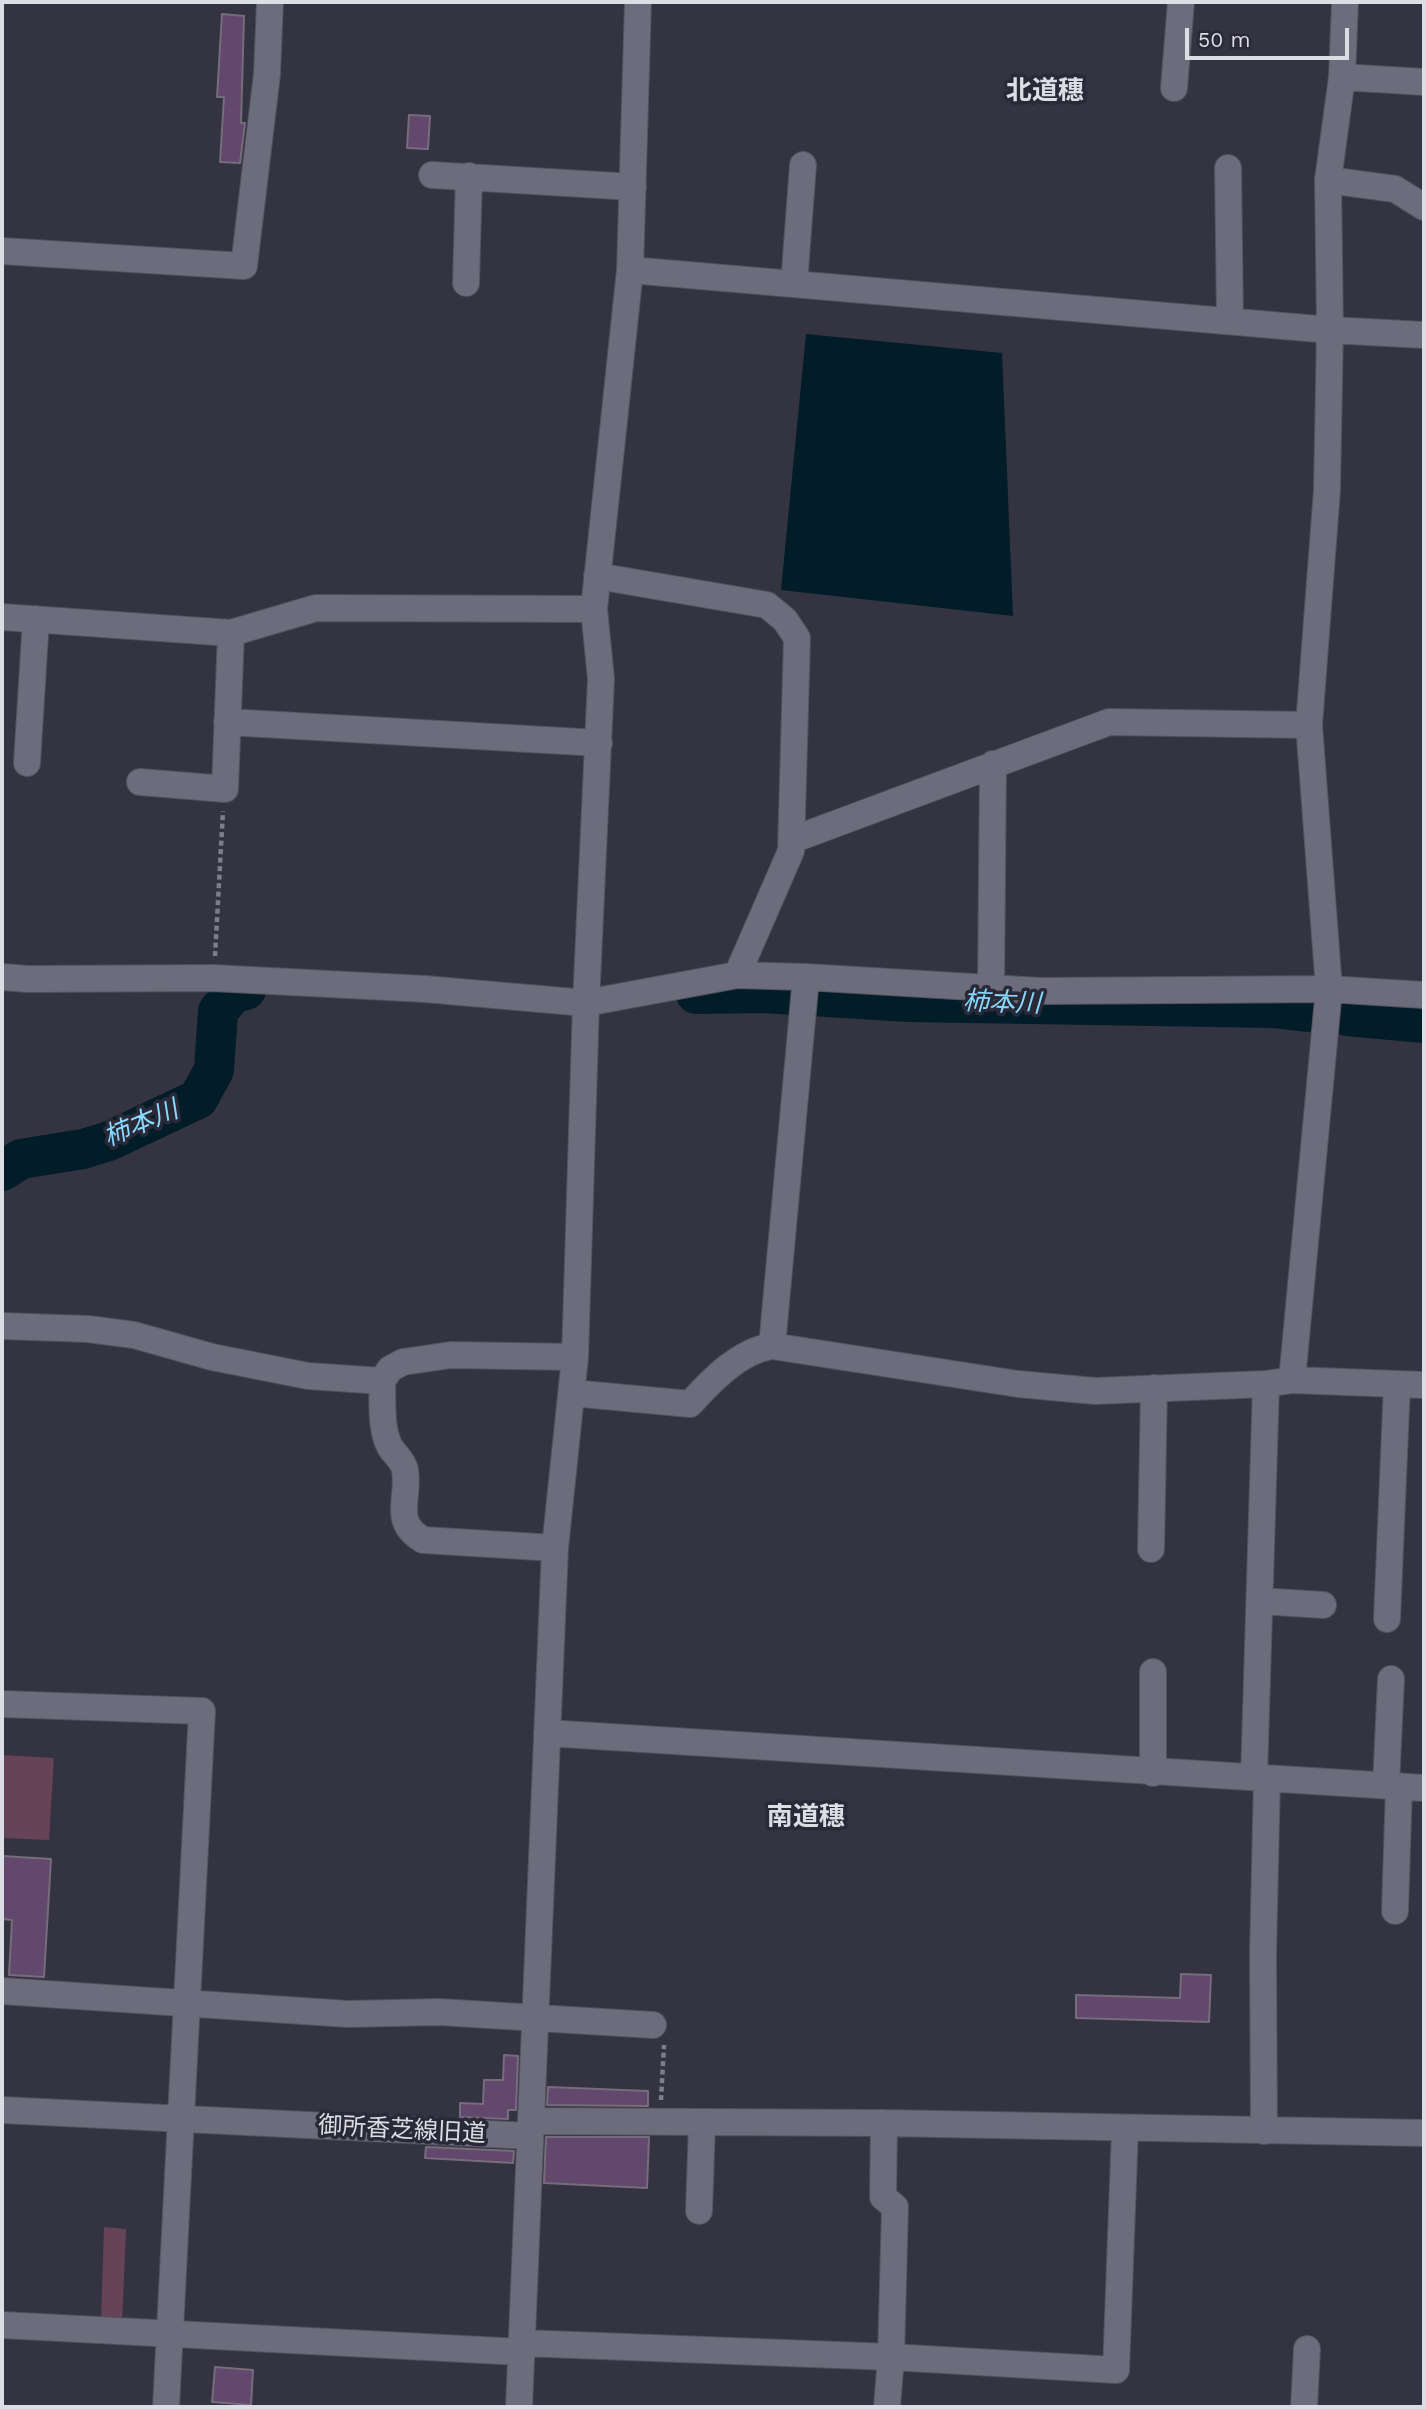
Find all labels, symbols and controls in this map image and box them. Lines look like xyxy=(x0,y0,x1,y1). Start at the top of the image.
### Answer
scale bar xyxy=(1188,14,1352,58)
text: 50 m xyxy=(1198,27,1250,52)
district label: 北道穗 xyxy=(1006,75,1084,107)
water label: 柿本川 xyxy=(962,986,1042,1020)
water label: 柿本川 xyxy=(99,1094,183,1154)
district label: 南道穗 xyxy=(767,1801,845,1833)
street label: 御所香芝線旧道 xyxy=(317,2111,487,2149)

